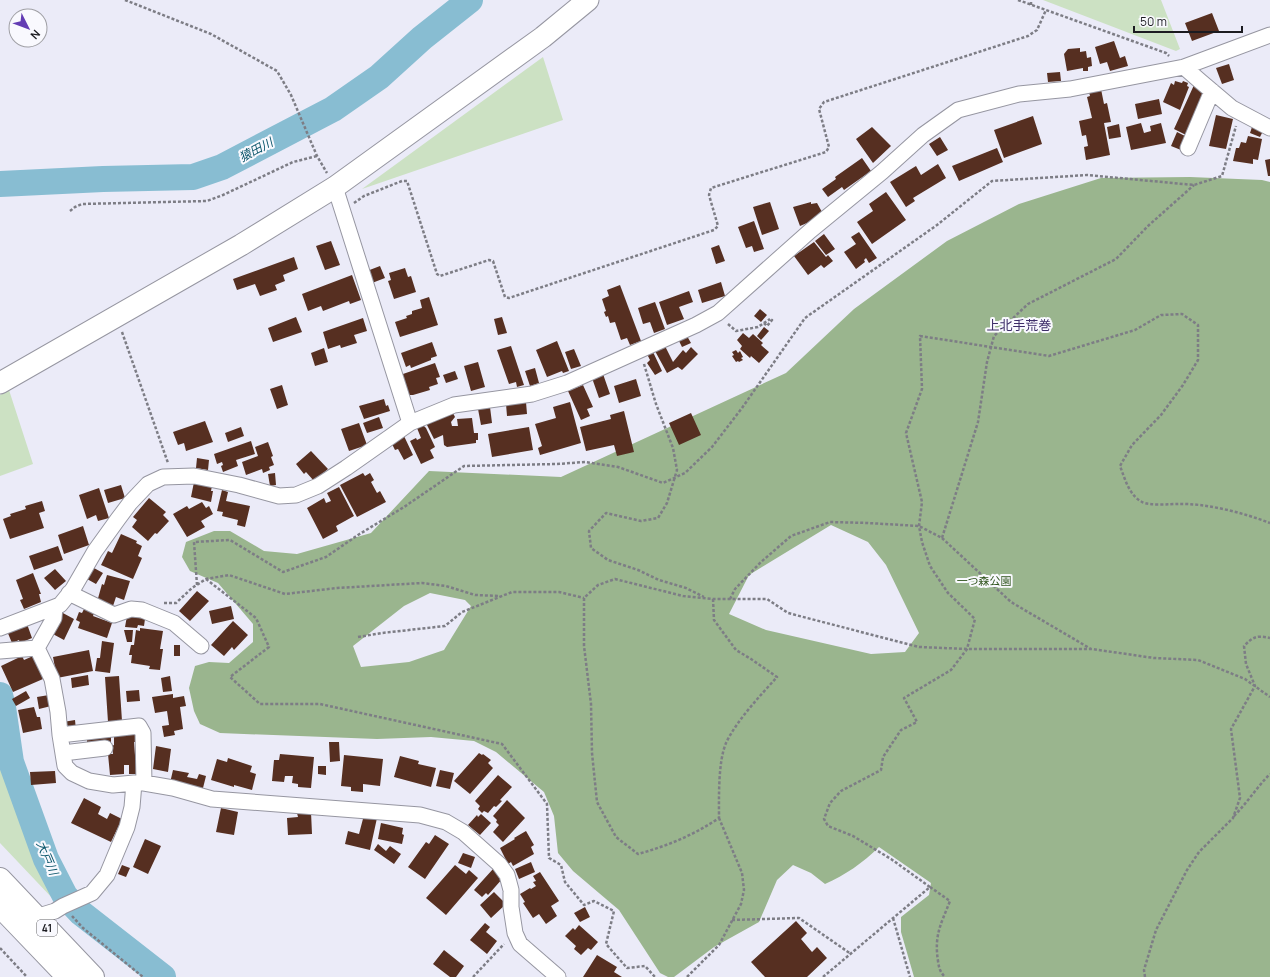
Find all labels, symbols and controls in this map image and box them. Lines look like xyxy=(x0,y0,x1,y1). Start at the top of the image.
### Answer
north arrow xyxy=(8,8,48,48)
scale bar xyxy=(1134,8,1242,34)
text: 50 m xyxy=(1140,13,1167,30)
text: N xyxy=(28,27,44,43)
water label: 猿田川 xyxy=(236,133,277,166)
district label: 上北手荒巻 xyxy=(986,316,1052,334)
park label: 一つ森公園 xyxy=(957,573,1012,588)
water label: 大戸川 xyxy=(33,838,63,880)
road number: 41 xyxy=(37,920,57,936)

